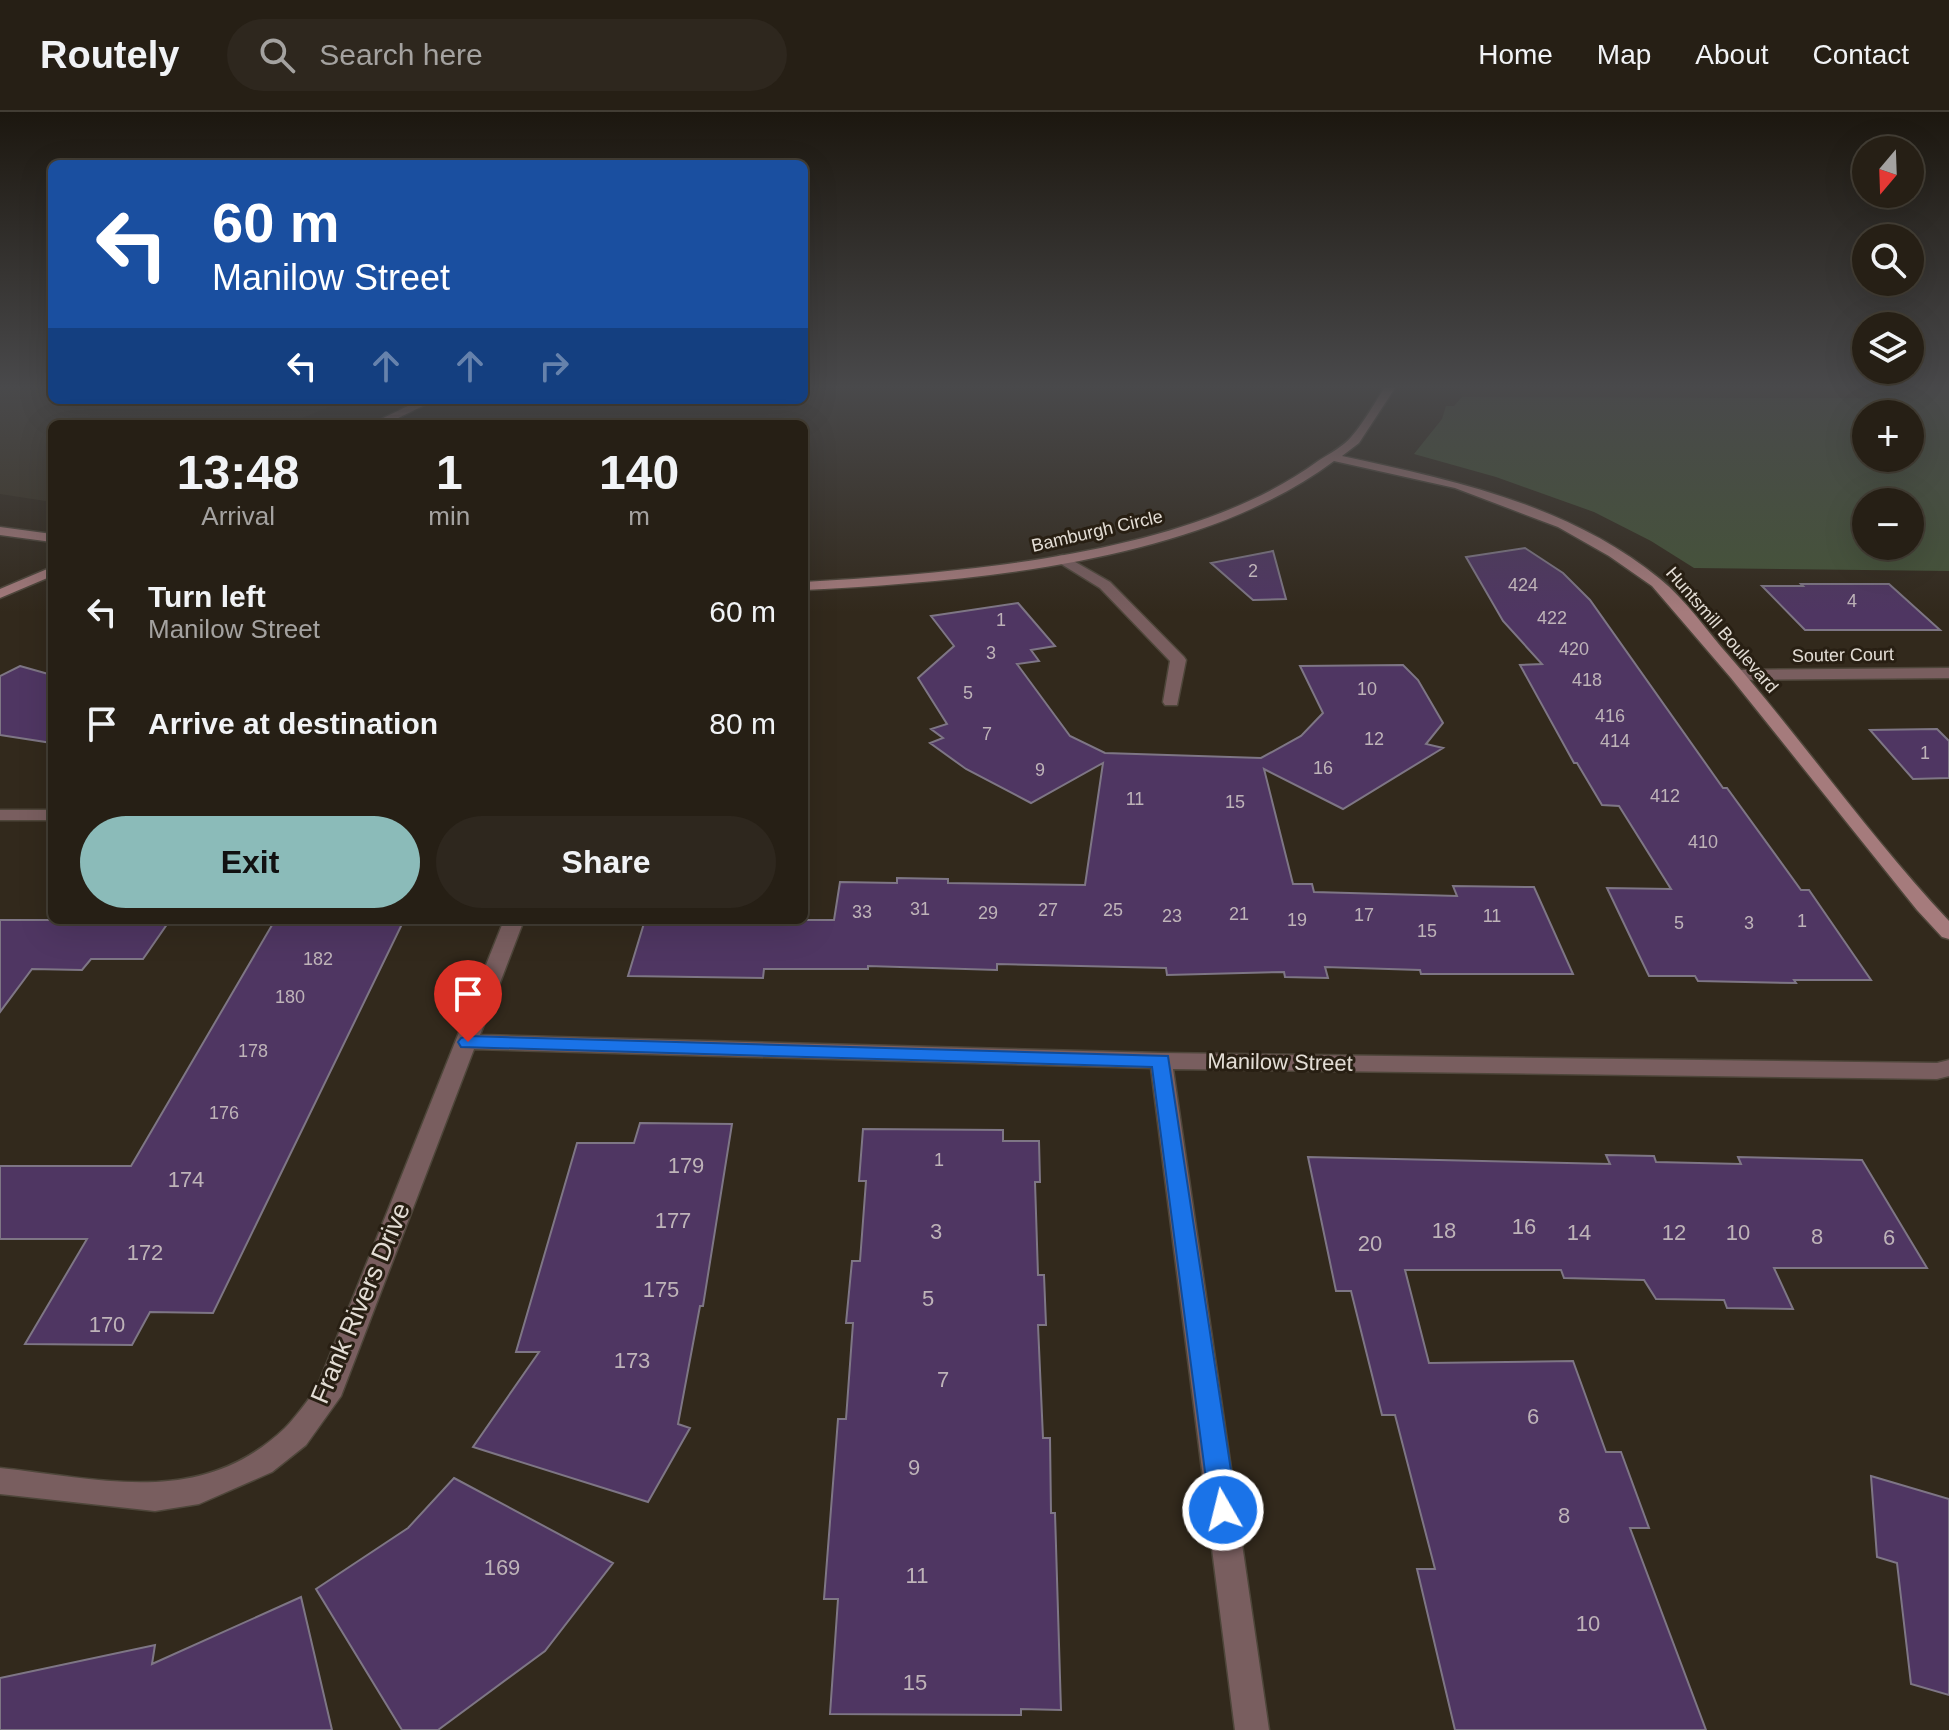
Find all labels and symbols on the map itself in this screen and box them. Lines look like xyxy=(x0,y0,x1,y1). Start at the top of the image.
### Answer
north arrow xyxy=(1852,136,1924,208)
street label: Bamburgh Circle xyxy=(1029,506,1165,556)
house number: 2 xyxy=(1248,561,1258,581)
street label: Huntsmill Boulevard xyxy=(1662,563,1782,697)
house number: 424 xyxy=(1508,575,1538,595)
house number: 4 xyxy=(1847,591,1857,611)
house number: 422 xyxy=(1537,608,1567,628)
house number: 1 xyxy=(996,610,1006,630)
house number: 420 xyxy=(1559,639,1589,659)
house number: 3 xyxy=(986,643,996,663)
street label: Souter Court xyxy=(1792,644,1894,666)
house number: 418 xyxy=(1572,670,1602,690)
house number: 10 xyxy=(1357,679,1377,699)
house number: 5 xyxy=(963,683,973,703)
house number: 416 xyxy=(1595,706,1625,726)
house number: 7 xyxy=(982,724,992,744)
house number: 12 xyxy=(1364,729,1384,749)
house number: 414 xyxy=(1600,731,1630,751)
house number: 1 xyxy=(1920,743,1930,763)
house number: 16 xyxy=(1313,758,1333,778)
house number: 9 xyxy=(1035,760,1045,780)
house number: 412 xyxy=(1650,786,1680,806)
house number: 11 xyxy=(1126,789,1144,809)
house number: 15 xyxy=(1225,792,1245,812)
house number: 410 xyxy=(1688,832,1718,852)
house number: 31 xyxy=(910,899,930,919)
house number: 27 xyxy=(1038,900,1058,920)
house number: 25 xyxy=(1103,900,1123,920)
house number: 33 xyxy=(852,902,872,922)
house number: 29 xyxy=(978,903,998,923)
house number: 21 xyxy=(1229,904,1249,924)
house number: 17 xyxy=(1354,905,1374,925)
house number: 23 xyxy=(1162,906,1182,926)
house number: 11 xyxy=(1483,906,1501,926)
house number: 19 xyxy=(1287,910,1307,930)
house number: 1 xyxy=(1797,911,1807,931)
house number: 5 xyxy=(1674,913,1684,933)
house number: 3 xyxy=(1744,913,1754,933)
house number: 15 xyxy=(1417,921,1437,941)
house number: 182 xyxy=(303,949,333,969)
pin xyxy=(434,960,502,1042)
house number: 180 xyxy=(275,987,305,1007)
house number: 178 xyxy=(238,1041,268,1061)
street label: Manilow Street xyxy=(1207,1048,1353,1076)
house number: 176 xyxy=(209,1103,239,1123)
house number: 1 xyxy=(934,1150,944,1170)
house number: 179 xyxy=(668,1153,704,1178)
house number: 174 xyxy=(168,1167,204,1192)
street label: Frank Rivers Drive xyxy=(304,1198,416,1408)
house number: 177 xyxy=(655,1208,691,1233)
house number: 16 xyxy=(1512,1214,1536,1239)
house number: 18 xyxy=(1432,1218,1456,1243)
house number: 3 xyxy=(930,1219,942,1244)
house number: 14 xyxy=(1567,1220,1591,1245)
house number: 12 xyxy=(1662,1220,1686,1245)
house number: 10 xyxy=(1726,1220,1750,1245)
house number: 8 xyxy=(1811,1224,1823,1249)
house number: 6 xyxy=(1883,1225,1895,1250)
house number: 20 xyxy=(1358,1231,1382,1256)
house number: 172 xyxy=(127,1240,163,1265)
house number: 175 xyxy=(643,1277,679,1302)
house number: 5 xyxy=(922,1286,934,1311)
house number: 170 xyxy=(89,1312,125,1337)
house number: 173 xyxy=(614,1348,650,1373)
house number: 7 xyxy=(937,1367,949,1392)
house number: 6 xyxy=(1527,1404,1539,1429)
house number: 9 xyxy=(908,1455,920,1480)
position arrow xyxy=(1181,1468,1265,1552)
house number: 8 xyxy=(1558,1503,1570,1528)
house number: 169 xyxy=(484,1555,520,1580)
house number: 11 xyxy=(906,1563,928,1588)
house number: 10 xyxy=(1576,1611,1600,1636)
house number: 15 xyxy=(903,1670,927,1695)

